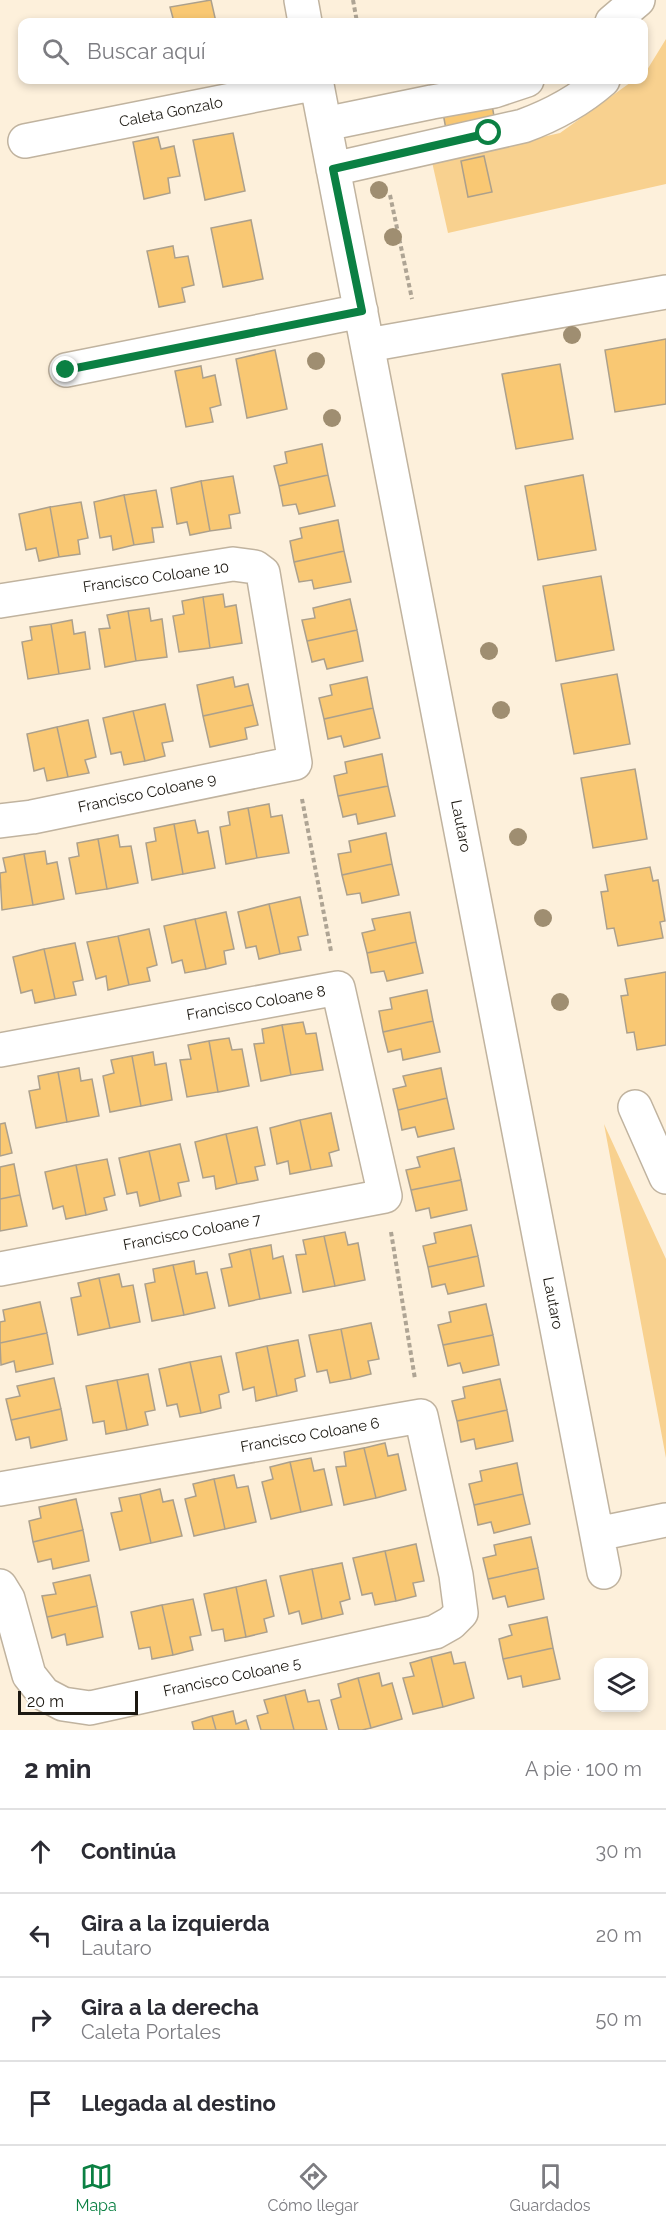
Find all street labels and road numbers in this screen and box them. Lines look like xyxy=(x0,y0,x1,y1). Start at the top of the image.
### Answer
street label: Caleta Gonzalo xyxy=(118,93,224,131)
street label: Francisco Coloane 10 xyxy=(82,558,230,596)
street label: Francisco Coloane 9 xyxy=(76,770,218,816)
street label: Lautaro xyxy=(447,798,475,854)
street label: Francisco Coloane 8 xyxy=(185,982,327,1024)
street label: Francisco Coloane 7 xyxy=(122,1210,262,1254)
street label: Lautaro xyxy=(539,1275,567,1331)
street label: Francisco Coloane 6 xyxy=(239,1414,381,1456)
street label: Francisco Coloane 5 xyxy=(162,1654,302,1700)

